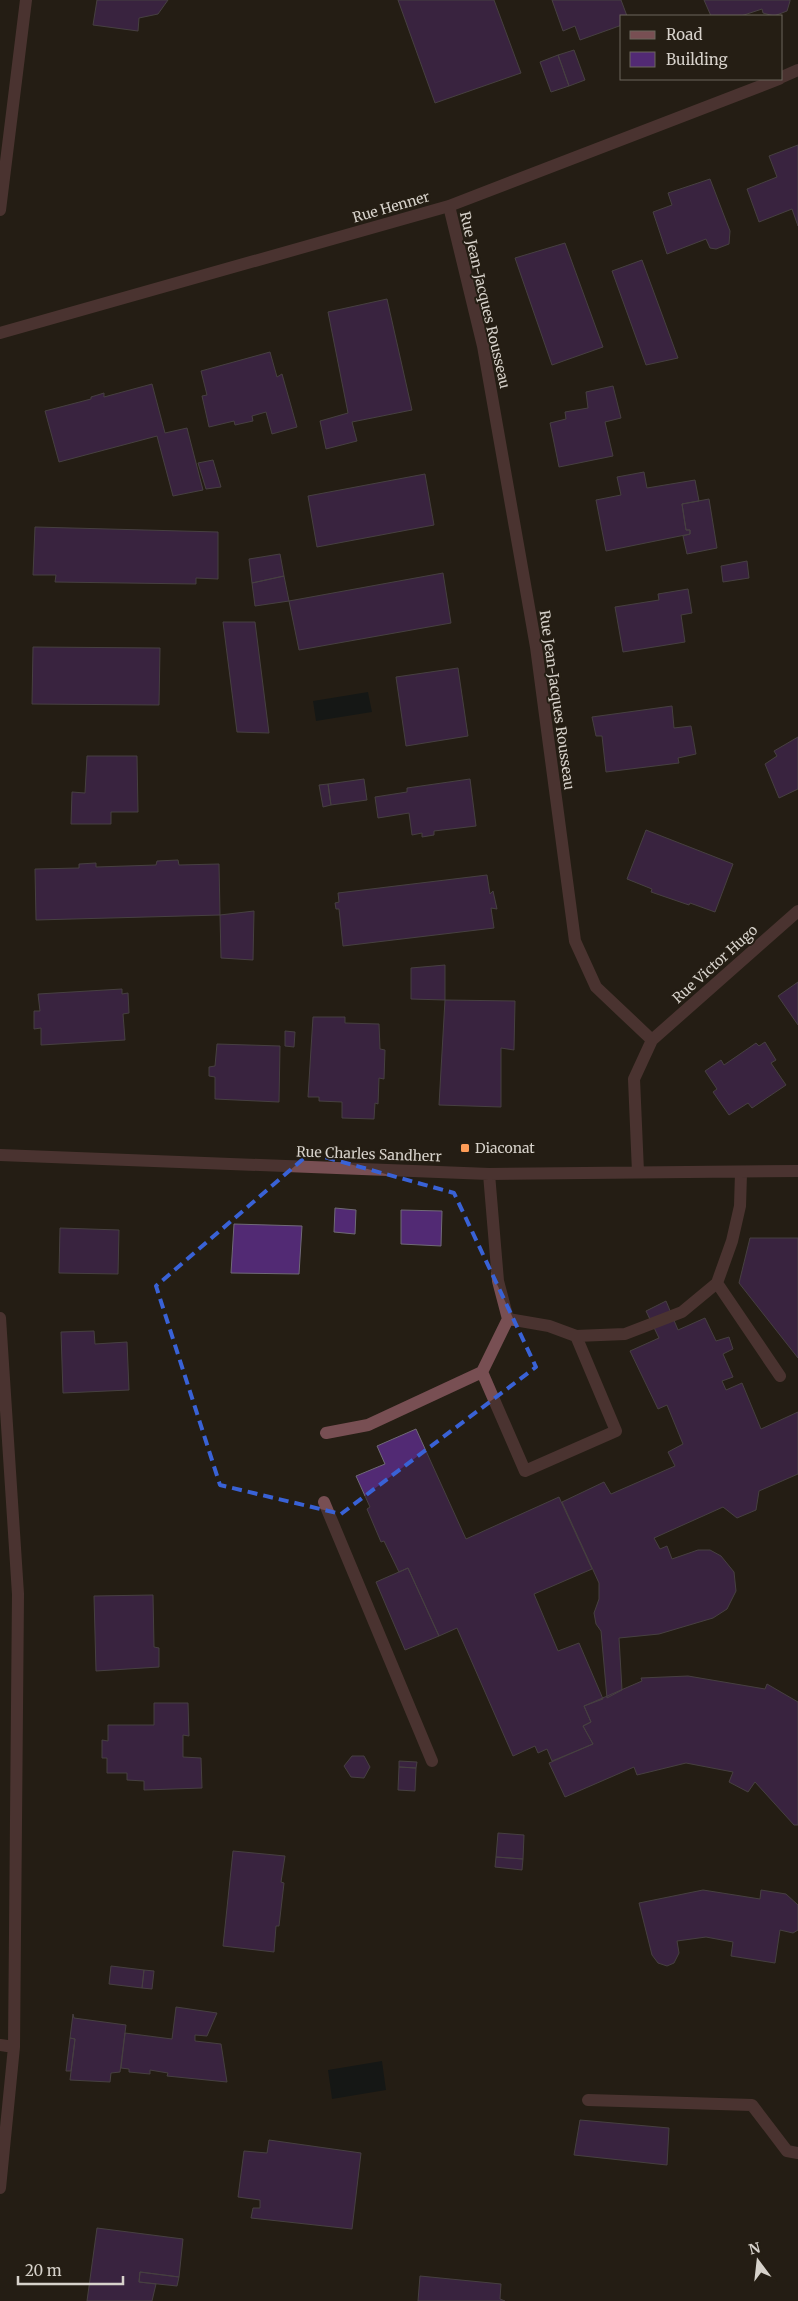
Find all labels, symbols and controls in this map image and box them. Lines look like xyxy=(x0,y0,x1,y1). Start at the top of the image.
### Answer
legend xyxy=(620,15,783,80)
text: Road xyxy=(666,25,702,44)
text: Building xyxy=(666,50,728,69)
street label: Rue Henner xyxy=(350,187,432,227)
street label: Rue Jean-Jacques Rousseau xyxy=(456,210,514,390)
street label: Rue Jean-Jacques Rousseau xyxy=(535,609,579,791)
street label: Rue Victor Hugo xyxy=(669,921,761,1007)
place label: Diaconat xyxy=(475,1139,535,1157)
street label: Rue Charles Sandherr xyxy=(296,1142,442,1166)
marker: Diaconat xyxy=(459,1142,471,1154)
north arrow xyxy=(733,2236,783,2286)
text: N xyxy=(747,2238,762,2259)
scale bar xyxy=(18,2254,122,2286)
text: 20 m xyxy=(25,2261,62,2280)

